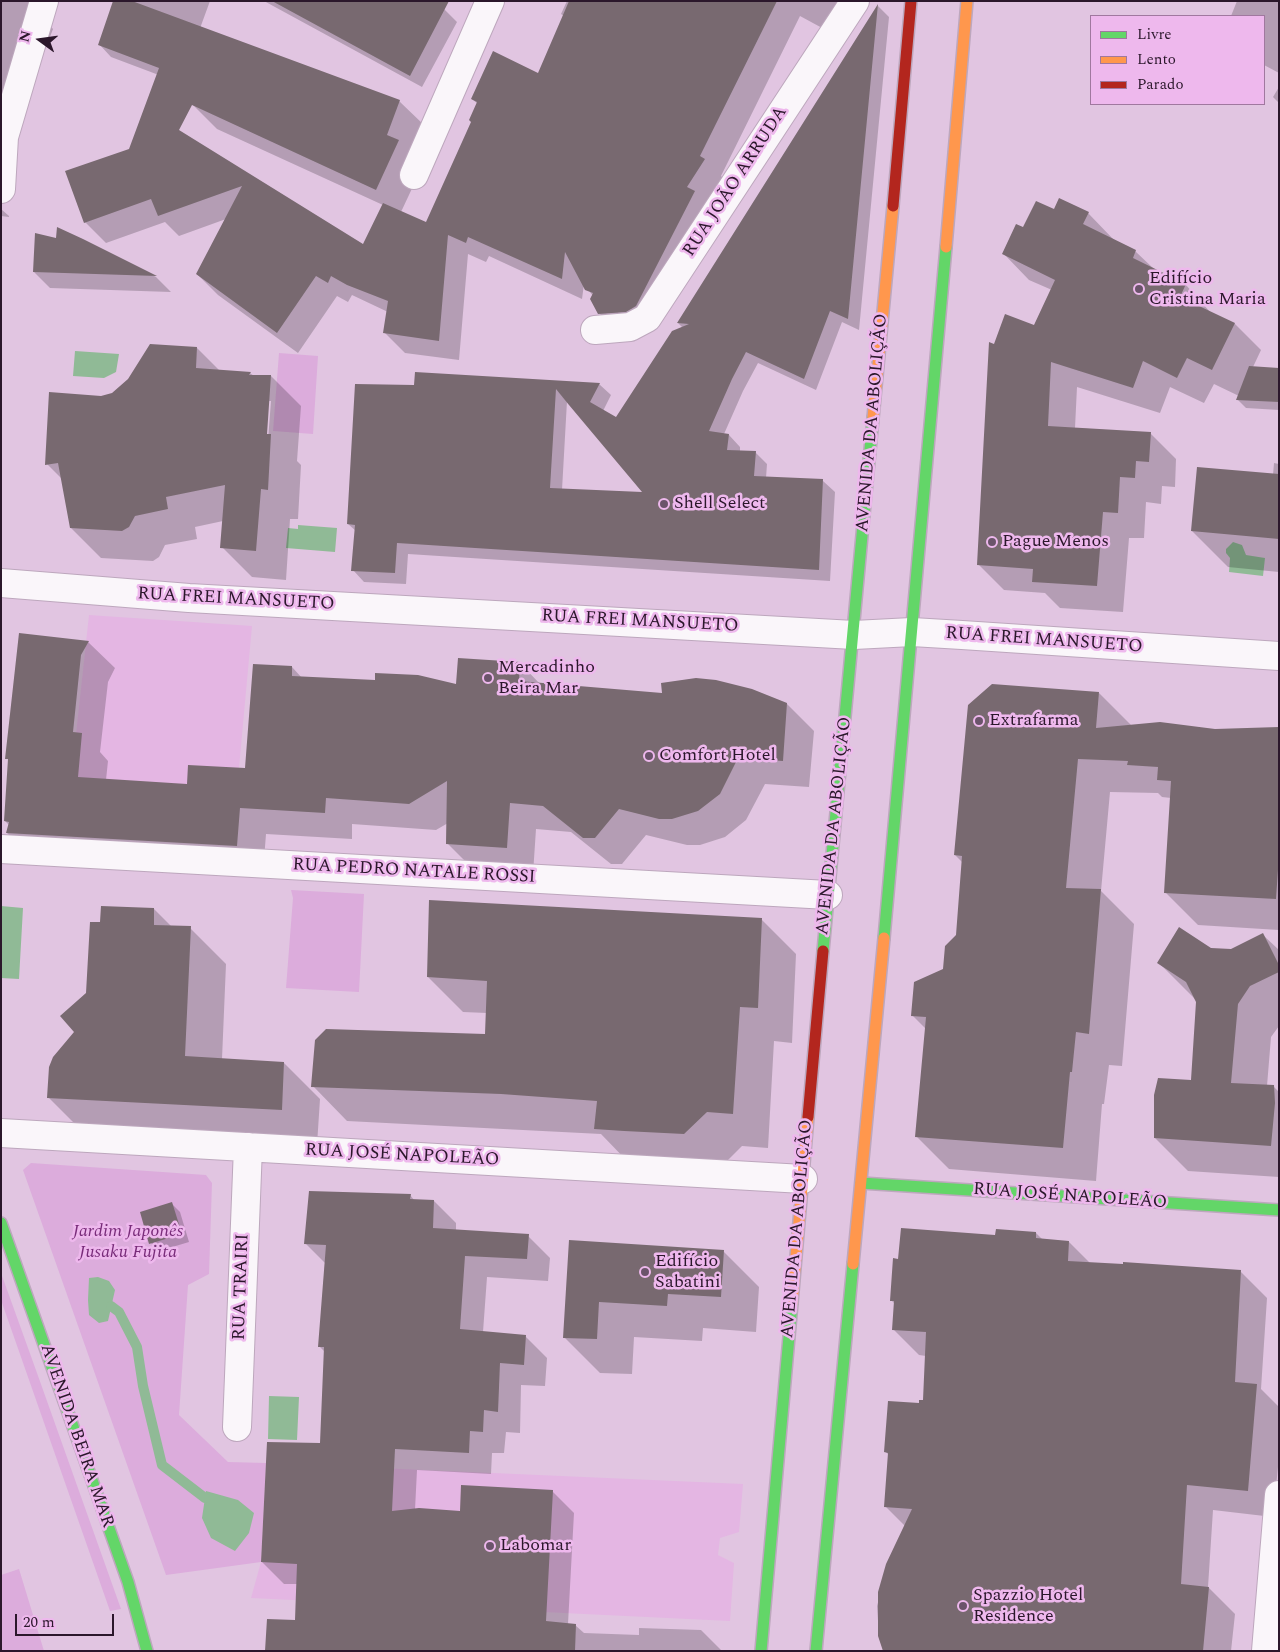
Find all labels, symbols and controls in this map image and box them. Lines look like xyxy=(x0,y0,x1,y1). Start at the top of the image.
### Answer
north arrow xyxy=(15,15,65,65)
legend xyxy=(1090,15,1265,105)
text: Livre xyxy=(1137,23,1172,46)
text: N xyxy=(13,28,37,44)
text: Lento xyxy=(1137,48,1176,71)
text: Parado xyxy=(1137,73,1184,96)
street label: RUA JOÃO ARRUDA xyxy=(679,103,793,261)
place label: Edifício Cristina Maria xyxy=(1149,268,1266,310)
marker: Edifício Cristina Maria xyxy=(1133,283,1145,295)
street label: AVENIDA DA ABOLIÇÃO xyxy=(853,313,893,533)
place label: Shell Select xyxy=(674,493,765,515)
marker: Shell Select xyxy=(658,498,670,510)
place label: Pague Menos xyxy=(1002,531,1109,553)
marker: Pague Menos xyxy=(986,536,998,548)
street label: RUA FREI MANSUETO xyxy=(137,584,335,616)
street label: RUA FREI MANSUETO xyxy=(541,606,739,638)
street label: RUA FREI MANSUETO xyxy=(945,623,1143,659)
place label: Mercadinho Beira Mar xyxy=(498,657,595,700)
marker: Mercadinho Beira Mar xyxy=(482,672,494,684)
place label: Extrafarma xyxy=(989,710,1078,732)
marker: Extrafarma xyxy=(973,715,985,727)
street label: AVENIDA DA ABOLIÇÃO xyxy=(813,716,857,936)
place label: Comfort Hotel xyxy=(659,745,776,767)
marker: Comfort Hotel xyxy=(643,750,655,762)
street label: RUA PEDRO NATALE ROSSI xyxy=(292,855,536,889)
street label: AVENIDA DA ABOLIÇÃO xyxy=(778,1119,818,1339)
street label: RUA JOSÉ NAPOLEÃO xyxy=(304,1140,500,1172)
street label: RUA JOSÉ NAPOLEÃO xyxy=(972,1179,1168,1215)
park label: Jardim Japonês Jusaku Fujita xyxy=(73,1221,183,1264)
street label: RUA TRAIRI xyxy=(229,1233,255,1341)
place label: Edifício Sabatini xyxy=(655,1251,721,1294)
marker: Edifício Sabatini xyxy=(639,1266,651,1278)
street label: AVENIDA BEIRA MAR xyxy=(34,1341,118,1531)
place label: Labomar xyxy=(500,1535,571,1557)
marker: Labomar xyxy=(484,1540,496,1552)
place label: Spazzio Hotel Residence xyxy=(973,1585,1083,1628)
marker: Spazzio Hotel Residence xyxy=(957,1600,969,1612)
scale bar xyxy=(18,1604,116,1636)
text: 20 m xyxy=(23,1611,55,1634)

